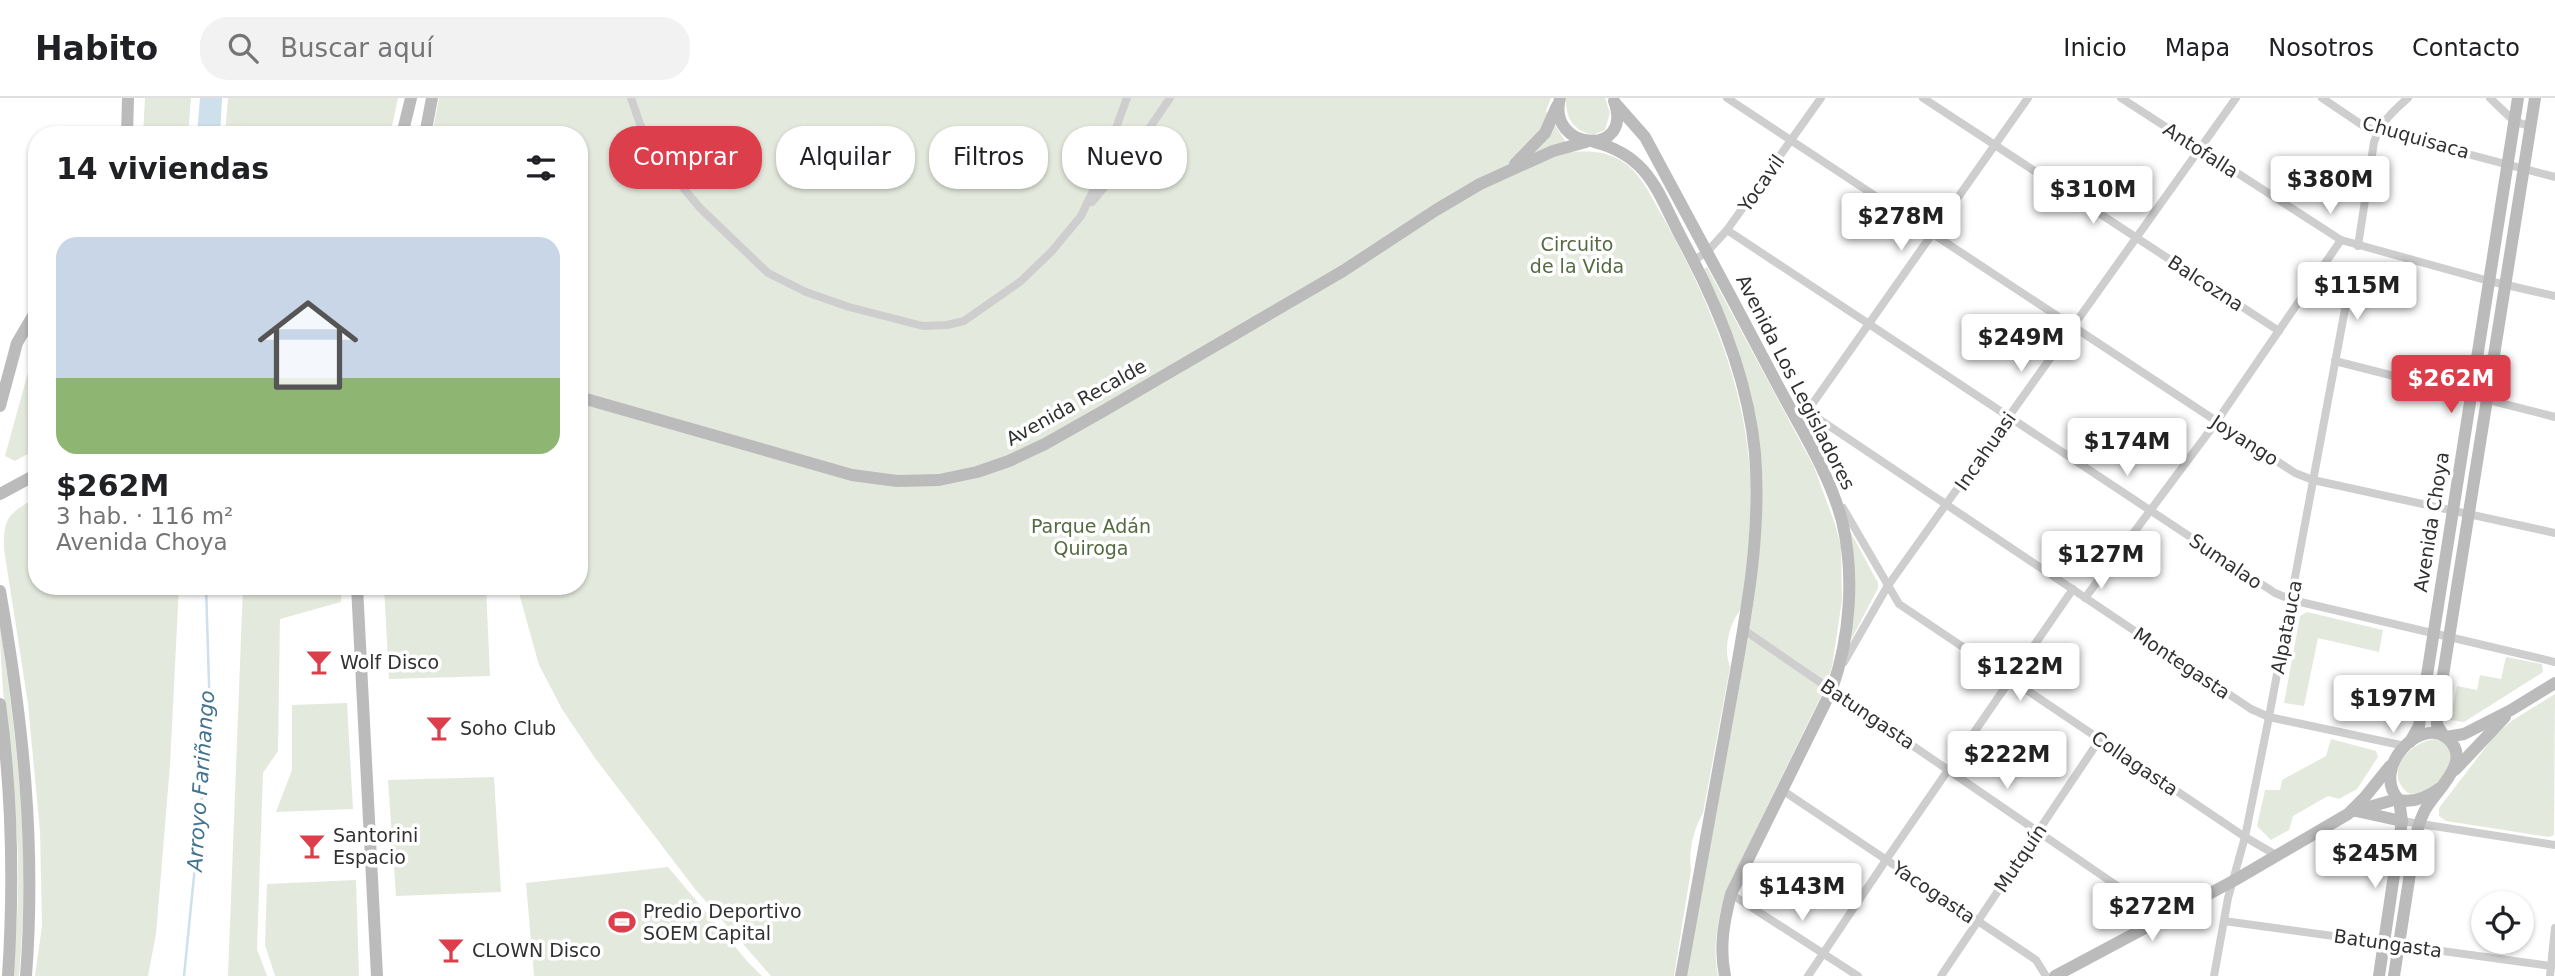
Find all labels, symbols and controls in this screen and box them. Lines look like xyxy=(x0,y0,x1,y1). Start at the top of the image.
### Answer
search box xyxy=(200,17,690,80)
text: Habito xyxy=(35,29,158,68)
icon: search xyxy=(224,29,262,67)
text: Buscar aquí xyxy=(280,33,433,63)
text: Inicio xyxy=(2063,34,2127,62)
text: Mapa xyxy=(2165,34,2230,62)
text: Nosotros xyxy=(2268,34,2374,62)
text: Contacto xyxy=(2412,34,2520,62)
street label: Chuquisaca xyxy=(2360,111,2472,163)
street label: Antofalla xyxy=(2160,118,2242,182)
chip: Comprar xyxy=(609,126,762,189)
chip: Alquilar xyxy=(776,126,915,189)
chip: Filtros xyxy=(929,126,1048,189)
chip: Nuevo xyxy=(1062,126,1187,189)
icon: filters xyxy=(522,149,560,187)
street label: Yocavil xyxy=(1733,150,1789,217)
text: 14 viviendas xyxy=(56,151,269,186)
pin: $380M xyxy=(2281,156,2379,216)
pin: $310M xyxy=(2044,166,2142,226)
text: $380M xyxy=(2287,166,2373,192)
text: $310M xyxy=(2050,176,2136,202)
pin: $278M xyxy=(1852,194,1950,253)
text: $278M xyxy=(1858,203,1944,229)
park label: Circuito de la Vida xyxy=(1530,233,1624,277)
street label: Balcozna xyxy=(2164,250,2248,316)
pin: $115M xyxy=(2308,262,2406,322)
street label: Avenida Los Legisladores xyxy=(1732,271,1860,493)
text: $115M xyxy=(2314,272,2400,298)
icon: home xyxy=(245,282,371,408)
pin: $249M xyxy=(1972,314,2070,374)
text: $249M xyxy=(1978,324,2064,350)
street label: Avenida Recalde xyxy=(1002,354,1150,450)
pin: $262M xyxy=(2402,356,2500,415)
text: $262M xyxy=(2408,365,2494,391)
street label: Incahuasi xyxy=(1950,408,2020,494)
street label: Joyango xyxy=(2206,410,2283,470)
pin: $174M xyxy=(2078,418,2176,478)
text: $174M xyxy=(2084,428,2170,454)
street label: Avenida Choya xyxy=(2409,450,2453,594)
text: $262M xyxy=(56,468,169,503)
text: 3 hab. · 116 m² xyxy=(56,503,233,529)
park label: Parque Adán Quiroga xyxy=(1031,515,1151,559)
text: Avenida Choya xyxy=(56,529,228,555)
street label: Sumalao xyxy=(2186,529,2266,593)
pin: $127M xyxy=(2052,532,2150,591)
text: $127M xyxy=(2058,541,2144,567)
street label: Alpatauca xyxy=(2266,578,2306,676)
street label: Montegasta xyxy=(2129,623,2235,703)
pin: $122M xyxy=(1971,644,2069,703)
bar icon: Wolf Disco xyxy=(304,647,334,677)
place label: Wolf Disco xyxy=(340,651,439,673)
text: $122M xyxy=(1977,653,2063,679)
street label: Batungasta xyxy=(1817,674,1919,754)
pin: $197M xyxy=(2344,676,2442,735)
text: $197M xyxy=(2350,685,2436,711)
water label: Arroyo Fariñango xyxy=(183,690,219,874)
bar icon: Soho Club xyxy=(424,713,454,743)
place label: Soho Club xyxy=(460,717,556,739)
street label: Collagasta xyxy=(2087,726,2183,800)
pin: $222M xyxy=(1958,732,2056,791)
text: $222M xyxy=(1964,741,2050,767)
street label: Mutquín xyxy=(1989,820,2051,896)
place label: Santorini Espacio xyxy=(333,824,418,868)
pin: $245M xyxy=(2326,830,2424,890)
bar icon: Santorini Espacio xyxy=(297,831,327,861)
text: $245M xyxy=(2332,840,2418,866)
street label: Yacogasta xyxy=(1887,856,1980,928)
pin: $143M xyxy=(1753,864,1851,923)
text: $143M xyxy=(1759,873,1845,899)
pin: $272M xyxy=(2103,884,2201,943)
map controls xyxy=(2471,891,2534,954)
button: locate xyxy=(2471,891,2534,954)
text: $272M xyxy=(2109,893,2195,919)
place label: Predio Deportivo SOEM Capital xyxy=(643,900,802,944)
sports icon: Predio Deportivo SOEM Capital xyxy=(607,907,637,937)
street label: Batungasta xyxy=(2333,925,2443,961)
bar icon: CLOWN Disco xyxy=(436,935,466,965)
place label: CLOWN Disco xyxy=(472,939,601,961)

